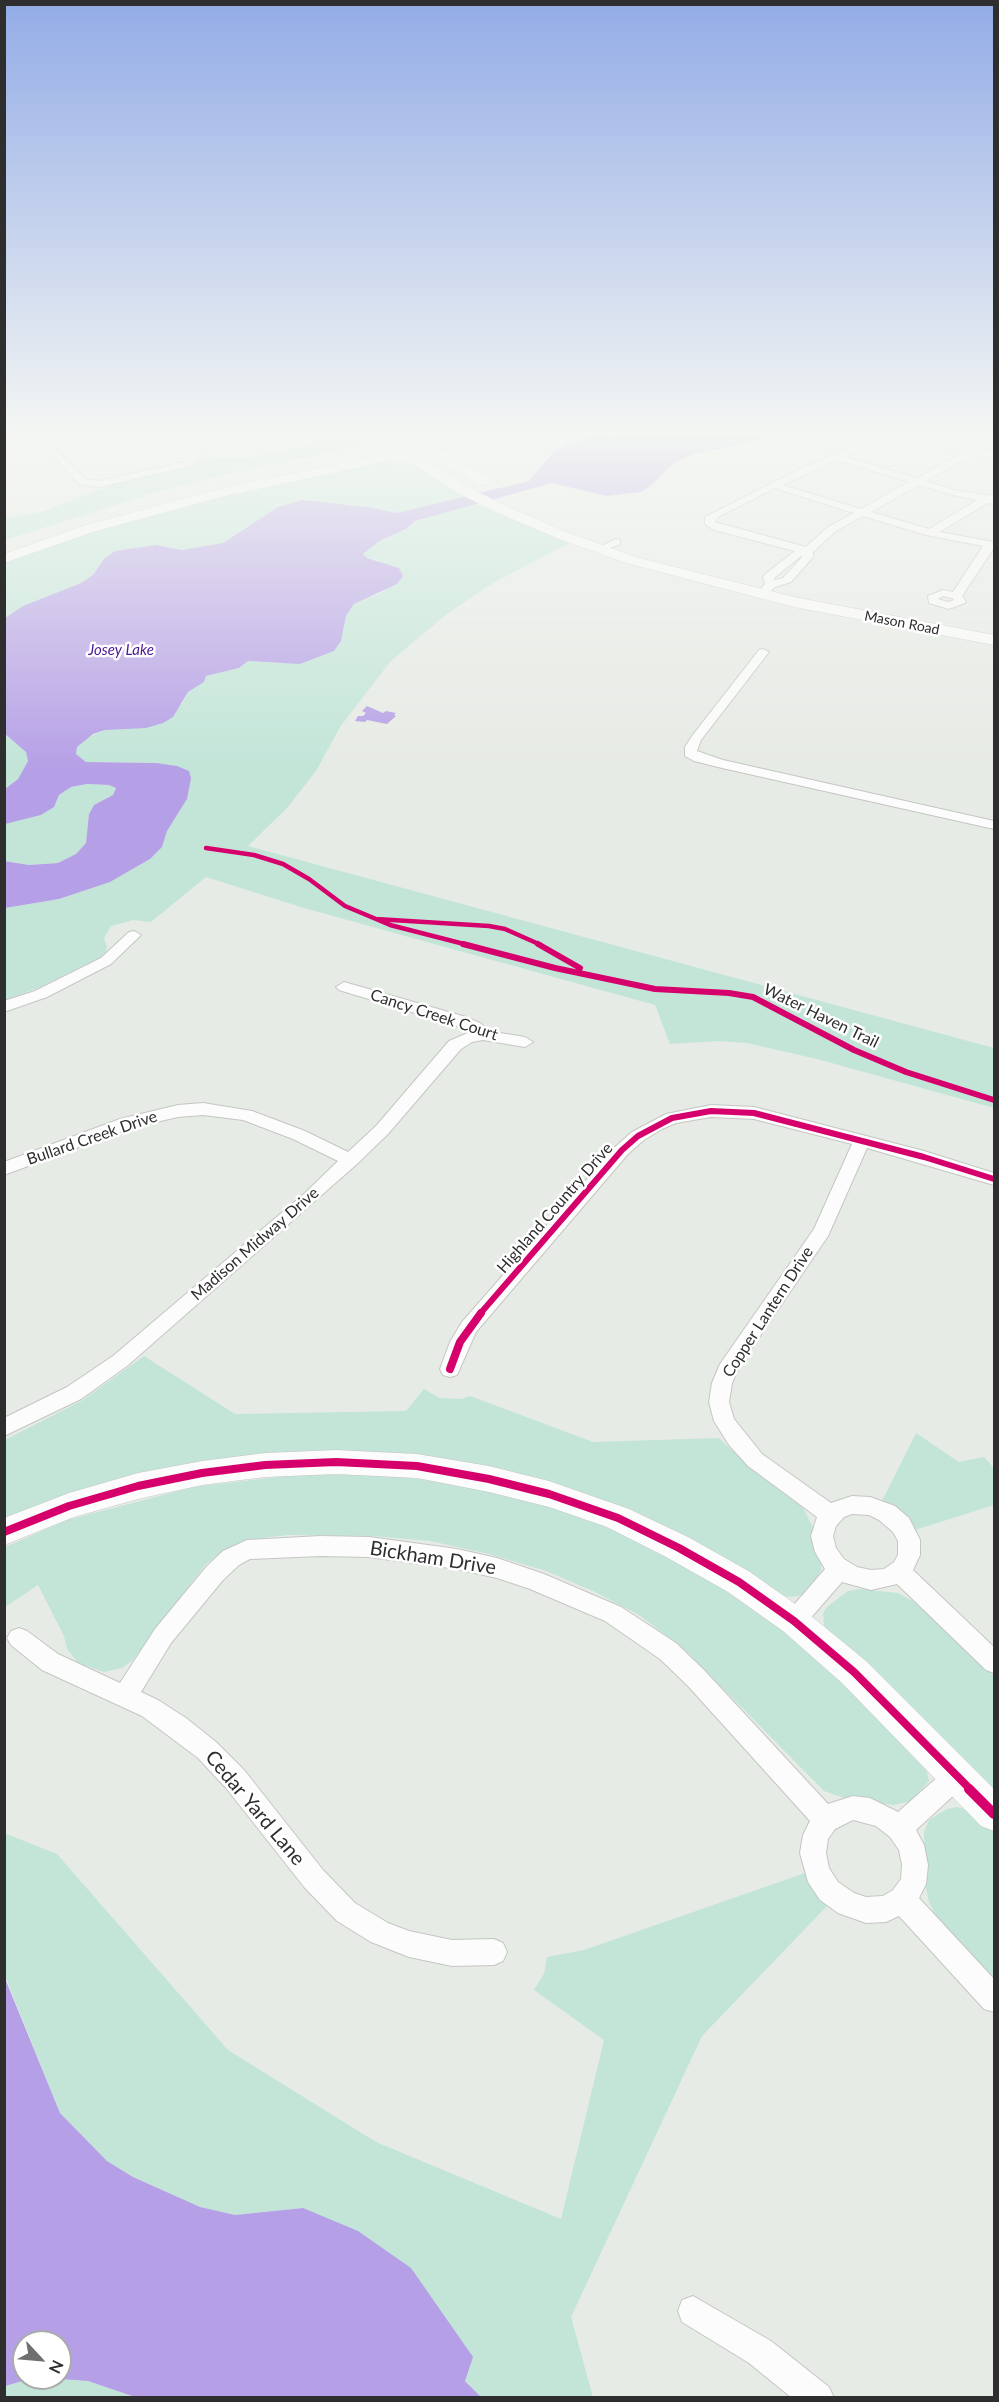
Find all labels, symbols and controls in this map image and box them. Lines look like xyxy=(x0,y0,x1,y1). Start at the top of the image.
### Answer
street label: Mason Road xyxy=(863,607,941,639)
water label: Josey Lake xyxy=(88,641,154,659)
street label: Water Haven Trail xyxy=(760,980,882,1052)
street label: Cancy Creek Court xyxy=(368,985,500,1045)
street label: Bullard Creek Drive xyxy=(24,1107,160,1169)
street label: Highland Country Drive xyxy=(493,1139,617,1277)
street label: Madison Midway Drive xyxy=(187,1183,323,1305)
street label: Copper Lantern Drive xyxy=(719,1243,817,1381)
street label: Bickham Drive xyxy=(368,1536,498,1580)
street label: Cedar Yard Lane xyxy=(200,1746,310,1870)
north arrow xyxy=(12,2330,72,2390)
text: N xyxy=(46,2358,68,2377)

